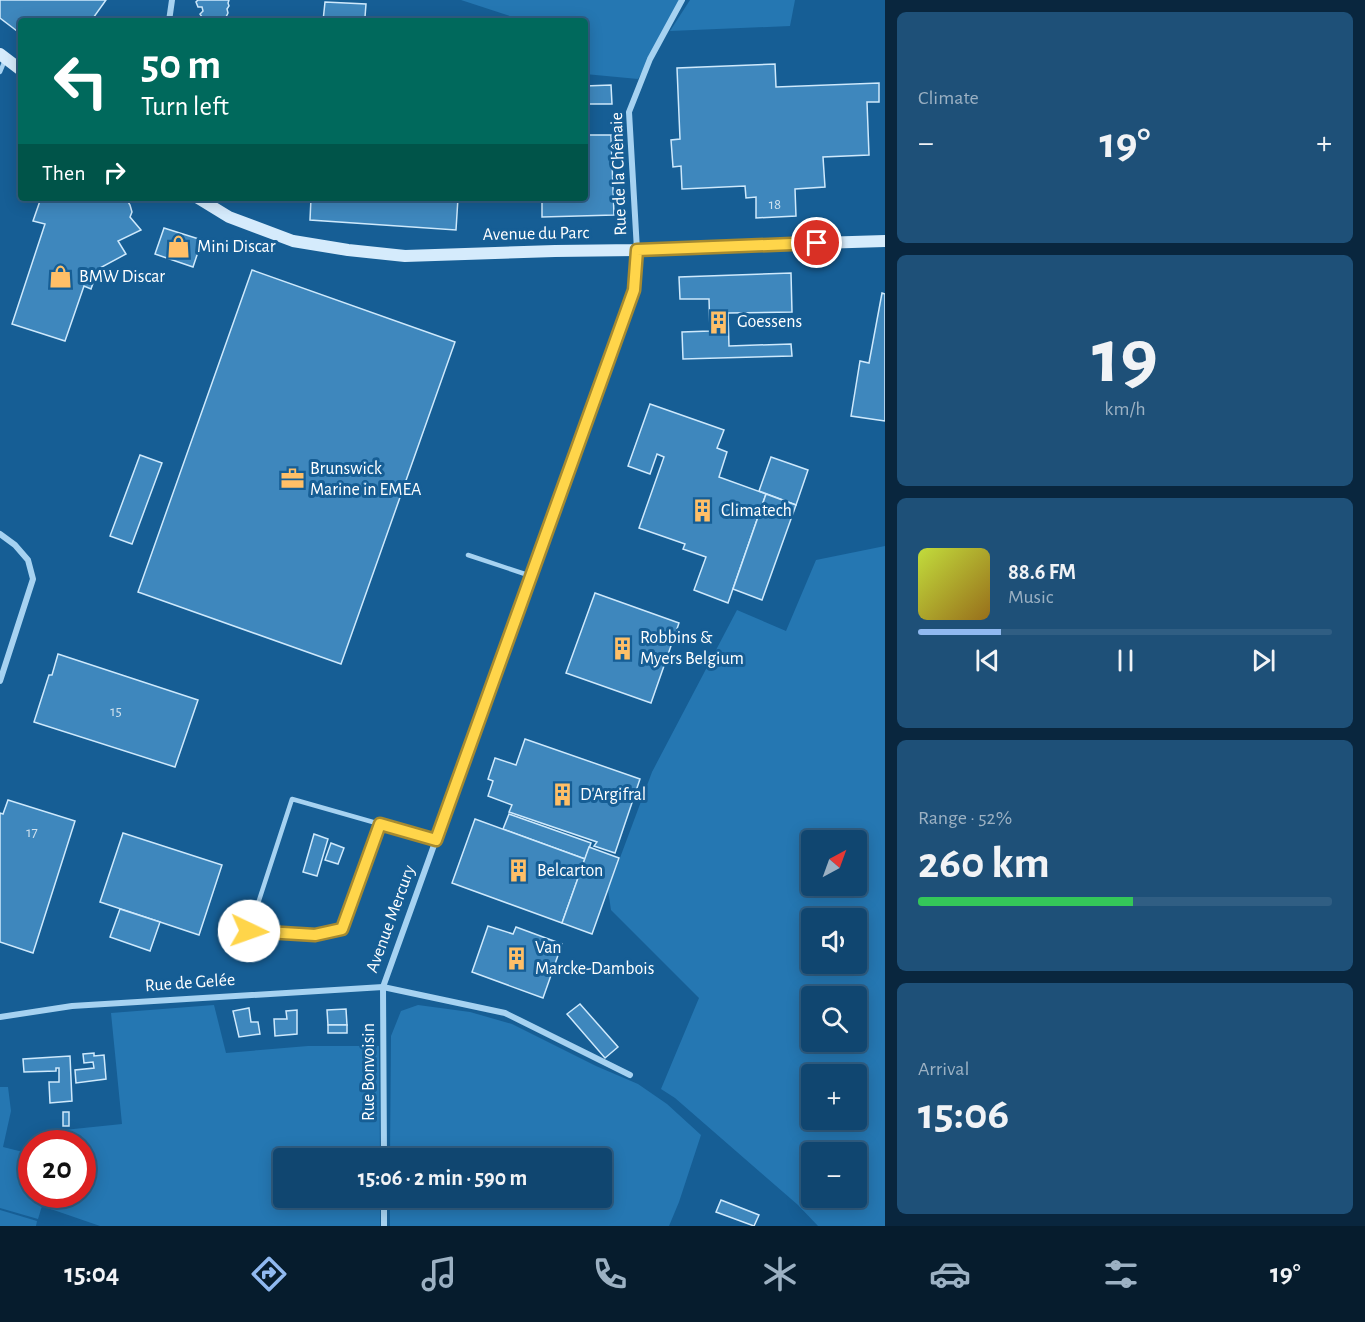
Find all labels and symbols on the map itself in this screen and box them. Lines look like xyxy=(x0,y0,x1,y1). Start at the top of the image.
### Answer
street label: Rue de la Chênaie xyxy=(608,112,630,236)
house number: 18 xyxy=(769,197,781,212)
pin xyxy=(791,217,842,268)
street label: Avenue du Parc xyxy=(483,224,590,244)
shop icon: Mini Discar xyxy=(166,234,192,260)
place label: Mini Discar xyxy=(197,238,276,256)
shop icon: BMW Discar xyxy=(48,264,74,290)
place label: BMW Discar xyxy=(79,268,165,286)
building icon: Goessens xyxy=(706,309,732,335)
place label: Goessens xyxy=(737,313,802,331)
place label: Brunswick Marine in EMEA xyxy=(310,460,422,499)
office icon: Brunswick Marine in EMEA xyxy=(279,466,305,492)
building icon: Climatech xyxy=(690,498,716,524)
place label: Climatech xyxy=(721,502,792,520)
place label: Robbins & Myers Belgium xyxy=(640,629,744,668)
building icon: Robbins & Myers Belgium xyxy=(609,635,635,661)
house number: 15 xyxy=(110,704,122,719)
building icon: D'Argifral xyxy=(549,782,575,808)
place label: D'Argifral xyxy=(580,786,646,804)
house number: 17 xyxy=(26,825,38,840)
north arrow xyxy=(801,830,867,896)
building icon: Belcarton xyxy=(506,858,532,884)
place label: Belcarton xyxy=(537,862,603,880)
street label: Avenue Mercury xyxy=(363,863,419,975)
position arrow xyxy=(217,899,281,963)
place label: Van Marcke-Dambois xyxy=(535,939,654,978)
building icon: Van Marcke-Dambois xyxy=(504,945,530,971)
street label: Rue de Gelée xyxy=(144,971,236,995)
street label: Rue Bonvoisin xyxy=(360,1023,378,1121)
speed limit sign: 20 xyxy=(18,1130,96,1208)

